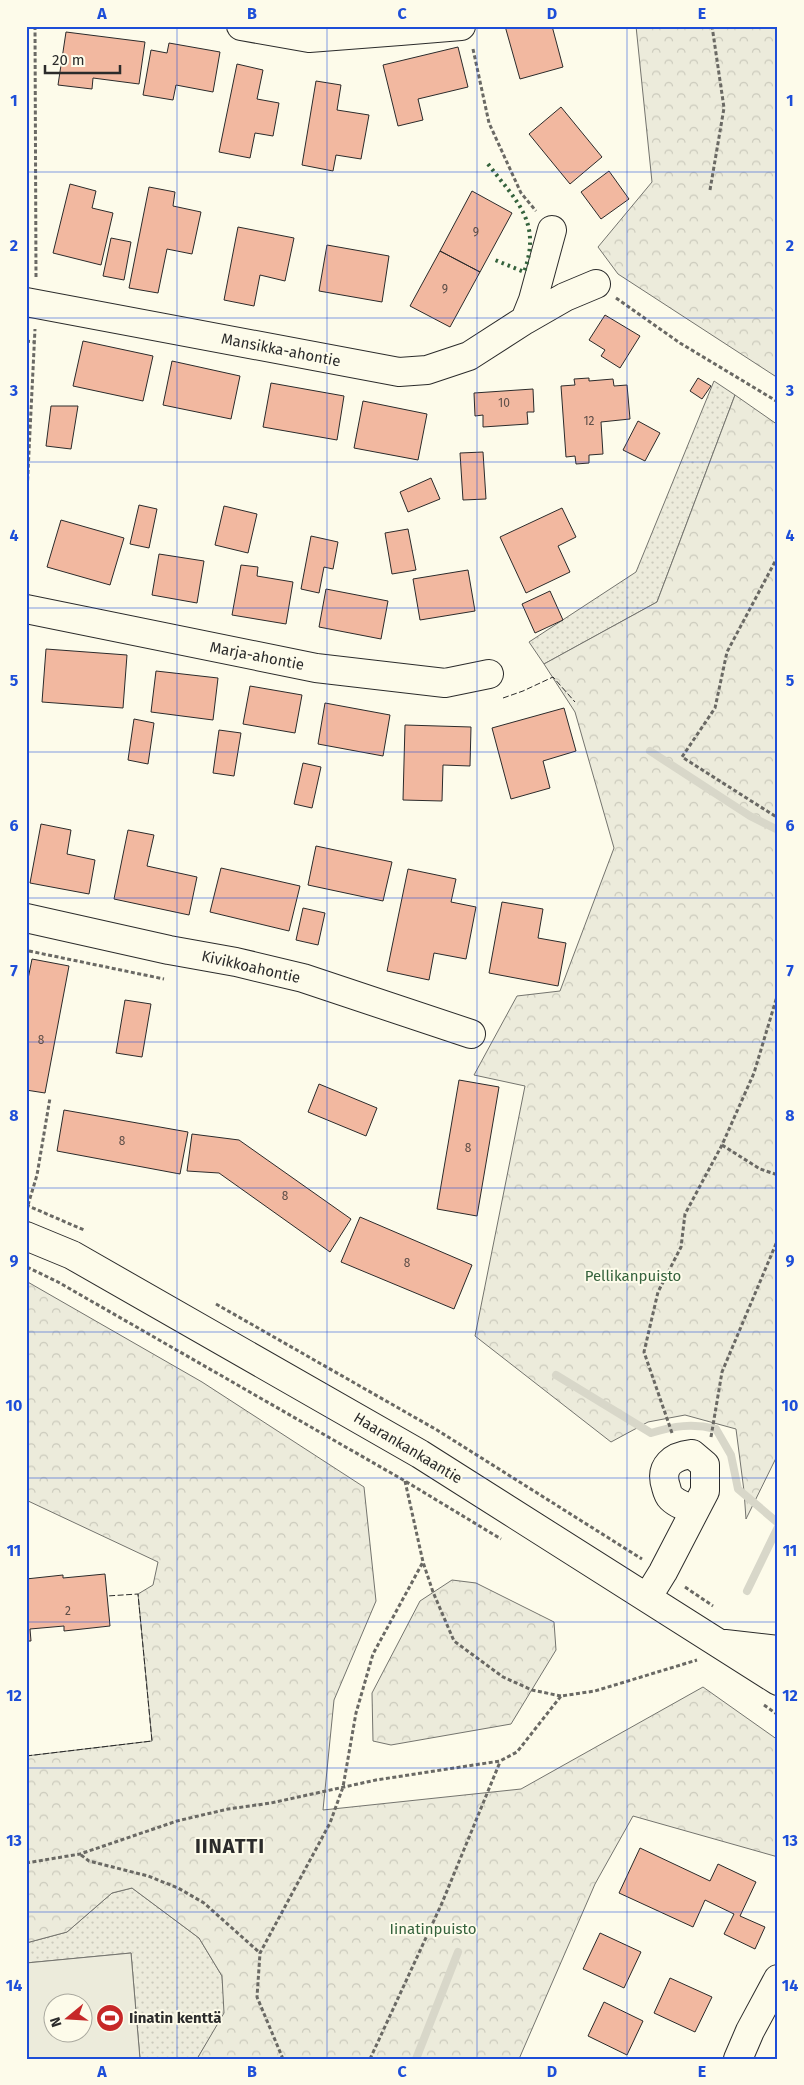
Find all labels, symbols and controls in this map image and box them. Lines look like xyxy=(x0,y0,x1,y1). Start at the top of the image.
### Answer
text: A xyxy=(96,4,107,23)
text: B xyxy=(247,4,257,23)
text: C xyxy=(397,4,407,23)
text: D xyxy=(547,4,557,23)
text: E xyxy=(698,4,706,23)
scale bar xyxy=(45,42,120,74)
text: 20 m xyxy=(52,51,85,69)
text: 1 xyxy=(10,91,18,110)
text: 1 xyxy=(786,91,794,110)
house number: 9 xyxy=(473,225,479,239)
text: 2 xyxy=(10,236,18,255)
text: 2 xyxy=(786,236,794,255)
house number: 9 xyxy=(442,282,448,296)
street label: Mansikka-ahontie xyxy=(220,330,342,370)
text: 3 xyxy=(9,381,18,400)
text: 3 xyxy=(785,381,794,400)
house number: 10 xyxy=(498,396,510,410)
house number: 12 xyxy=(583,414,595,428)
text: 4 xyxy=(9,526,19,545)
text: 4 xyxy=(785,526,795,545)
street label: Marja-ahontie xyxy=(208,638,306,674)
text: 5 xyxy=(10,671,19,690)
text: 5 xyxy=(786,671,795,690)
text: 6 xyxy=(9,816,19,835)
text: 6 xyxy=(785,816,795,835)
street label: Kivikkoahontie xyxy=(200,947,302,987)
text: 7 xyxy=(10,961,18,980)
text: 7 xyxy=(786,961,794,980)
house number: 8 xyxy=(38,1033,45,1047)
text: 8 xyxy=(9,1106,19,1125)
text: 8 xyxy=(785,1106,795,1125)
house number: 8 xyxy=(119,1134,126,1148)
house number: 8 xyxy=(465,1141,472,1155)
house number: 8 xyxy=(282,1189,289,1203)
text: 9 xyxy=(10,1251,19,1270)
text: 9 xyxy=(786,1251,795,1270)
house number: 8 xyxy=(404,1256,411,1270)
park label: Pellikanpuisto xyxy=(585,1267,681,1285)
text: 10 xyxy=(6,1396,22,1415)
text: 10 xyxy=(782,1396,798,1415)
street label: Haarankankaantie xyxy=(350,1409,466,1487)
text: 11 xyxy=(7,1541,21,1560)
text: 11 xyxy=(783,1541,797,1560)
house number: 2 xyxy=(65,1604,71,1618)
text: 12 xyxy=(6,1686,22,1705)
text: 12 xyxy=(782,1686,798,1705)
text: 13 xyxy=(6,1831,22,1850)
text: 13 xyxy=(782,1831,798,1850)
district label: IINATTI xyxy=(195,1834,265,1858)
park label: Iinatinpuisto xyxy=(390,1920,476,1938)
text: 14 xyxy=(6,1976,22,1995)
text: 14 xyxy=(782,1976,798,1995)
north arrow xyxy=(42,1992,92,2042)
sports icon: Iinatin kenttä xyxy=(95,2003,125,2033)
place label: Iinatin kenttä xyxy=(129,2009,221,2027)
text: N xyxy=(47,2015,66,2029)
text: A xyxy=(96,2062,107,2081)
text: B xyxy=(247,2062,257,2081)
text: C xyxy=(397,2062,407,2081)
text: D xyxy=(547,2062,557,2081)
text: E xyxy=(698,2062,706,2081)

